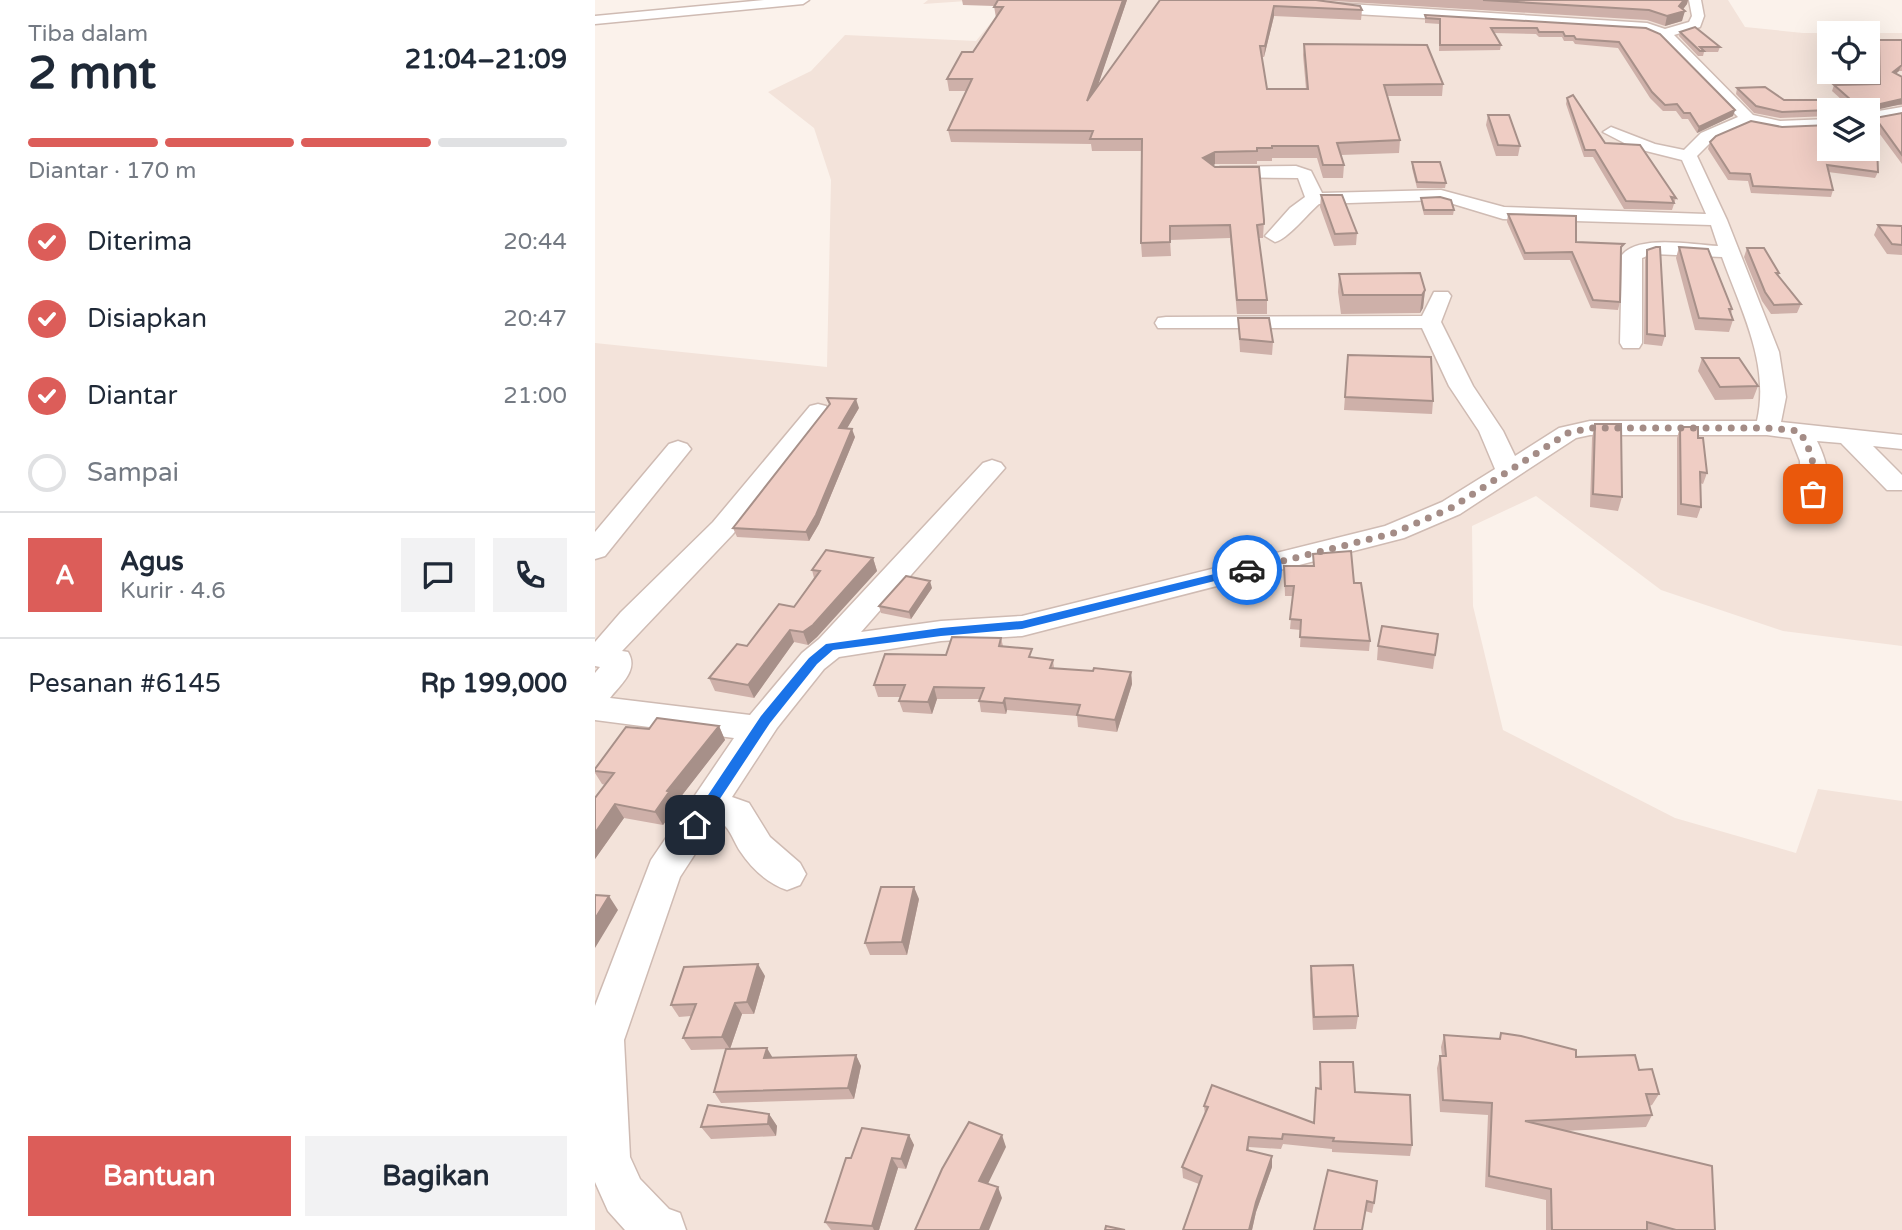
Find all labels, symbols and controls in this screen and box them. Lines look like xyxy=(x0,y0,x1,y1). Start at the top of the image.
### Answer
text: Tiba dalam xyxy=(28,20,148,48)
map controls xyxy=(1817,21,1880,161)
button: locate xyxy=(1817,21,1880,84)
text: 21:04–21:09 xyxy=(405,44,567,75)
text: 2 mnt xyxy=(28,46,156,101)
button: layers xyxy=(1817,98,1880,161)
text: Diantar · 170 m xyxy=(28,157,196,185)
icon: check xyxy=(28,223,66,261)
text: Diterima xyxy=(87,226,192,257)
text: 20:44 xyxy=(503,228,567,256)
icon: check xyxy=(28,300,66,338)
text: Disiapkan xyxy=(87,303,207,334)
text: 20:47 xyxy=(503,305,567,333)
icon: check xyxy=(28,377,66,415)
text: Diantar xyxy=(87,380,177,411)
text: 21:00 xyxy=(503,382,567,410)
text: Sampai xyxy=(87,457,179,488)
pin xyxy=(1783,464,1843,524)
icon: bag xyxy=(1794,475,1832,513)
courier xyxy=(1212,535,1282,605)
button: chat xyxy=(401,538,475,612)
button: phone xyxy=(493,538,567,612)
text: Agus xyxy=(120,546,184,577)
icon: car xyxy=(1228,551,1266,589)
text: A xyxy=(55,560,75,591)
text: Kurir · 4.6 xyxy=(120,577,226,605)
text: Pesanan #6145 xyxy=(28,668,221,699)
text: Rp 199,000 xyxy=(421,668,567,699)
pin xyxy=(665,795,725,855)
icon: home xyxy=(676,806,714,844)
button: Bantuan xyxy=(28,1136,291,1216)
button: Bagikan xyxy=(305,1136,567,1216)

